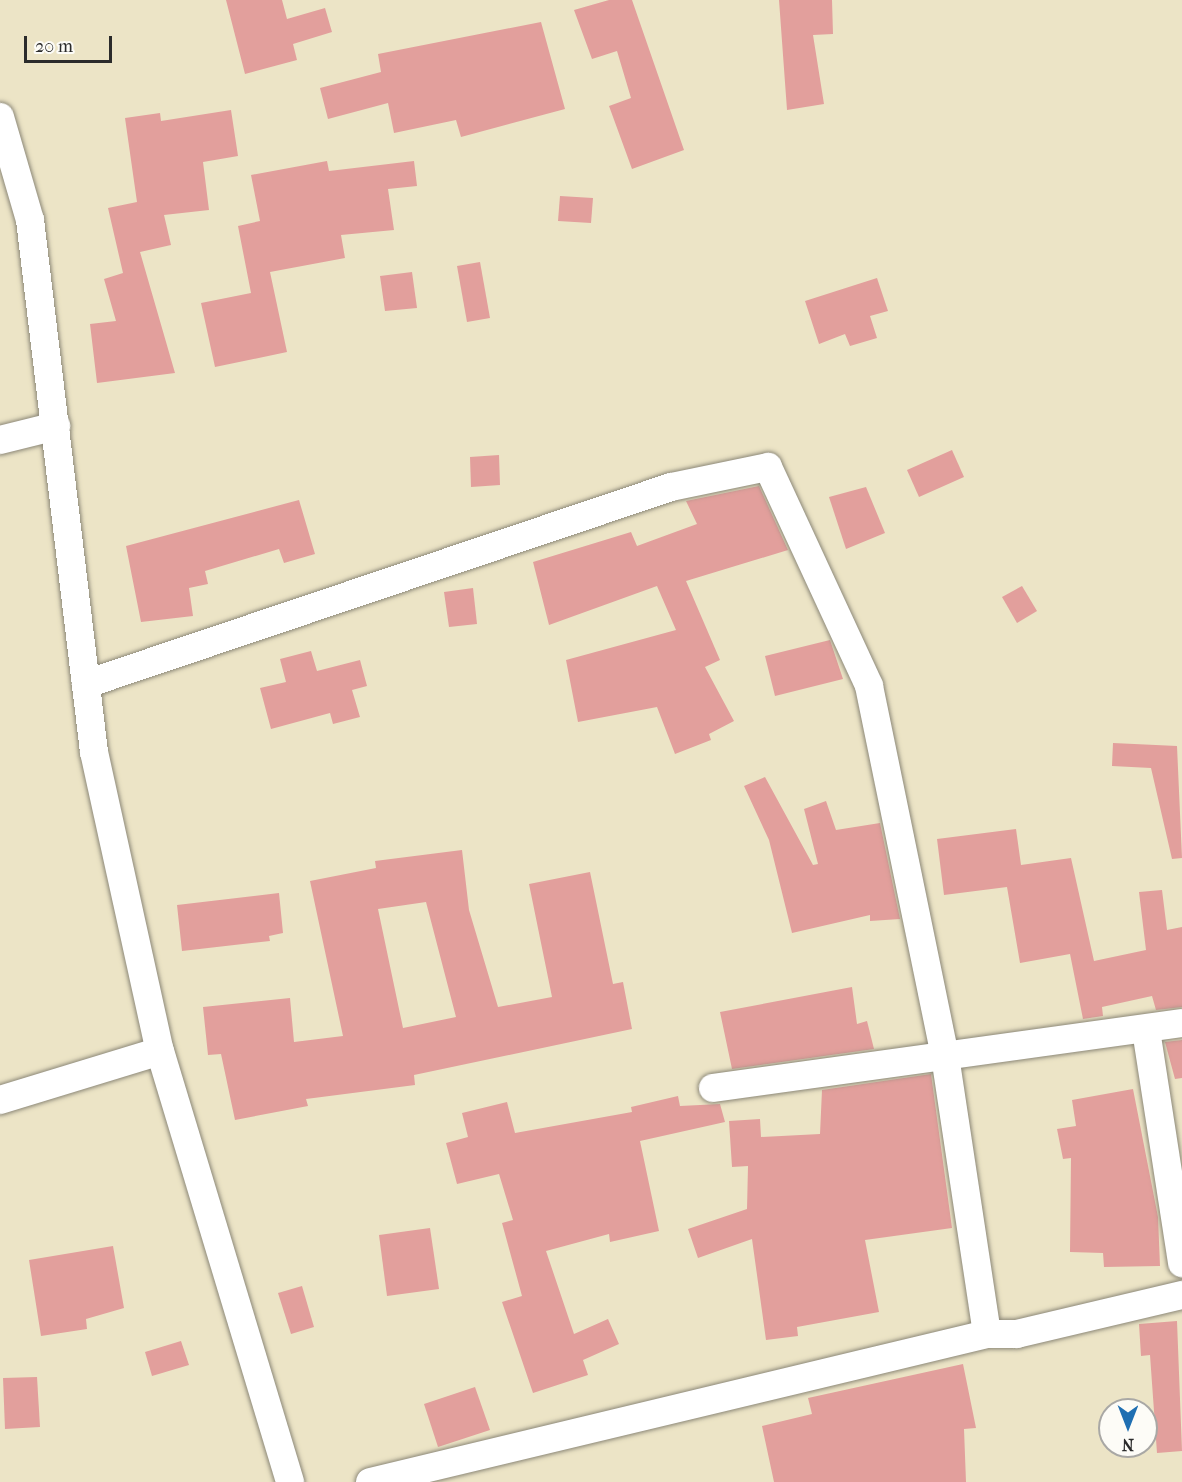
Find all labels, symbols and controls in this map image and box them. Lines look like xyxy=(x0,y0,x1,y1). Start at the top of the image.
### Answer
scale bar xyxy=(27,24,116,62)
text: 20 m xyxy=(35,36,73,57)
north arrow xyxy=(1098,1398,1158,1458)
text: N xyxy=(1122,1435,1134,1454)

